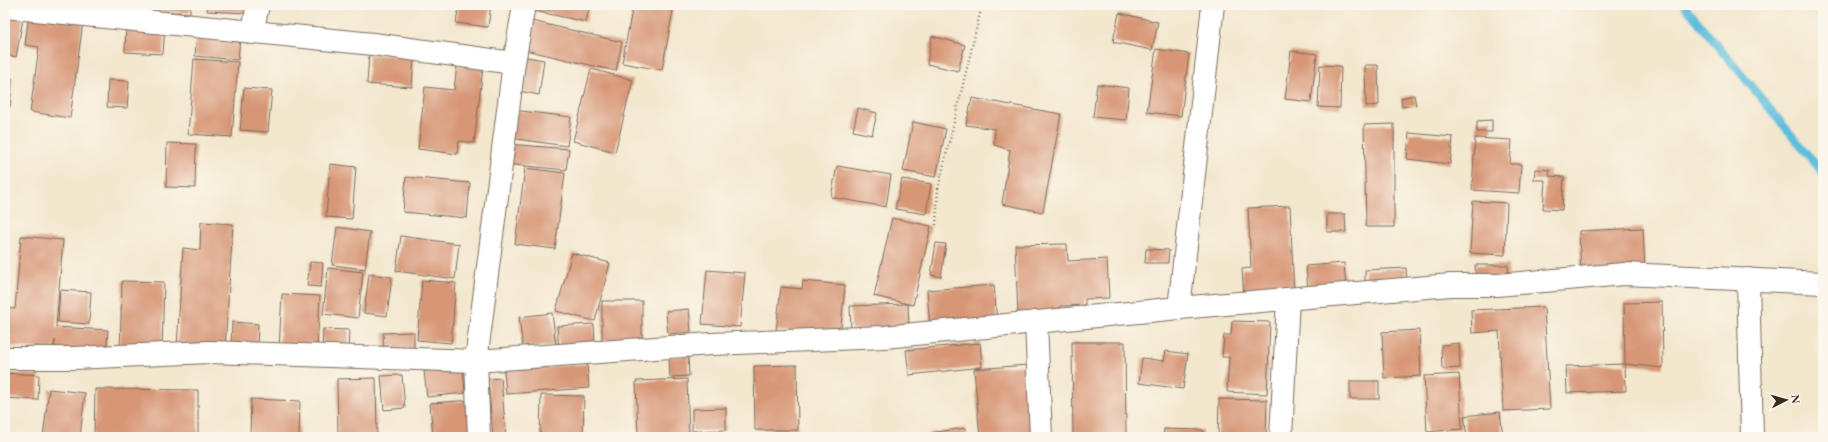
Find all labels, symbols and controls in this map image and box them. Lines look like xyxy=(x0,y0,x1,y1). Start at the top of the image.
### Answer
north arrow xyxy=(1766,380,1806,420)
text: N xyxy=(1789,394,1803,404)

